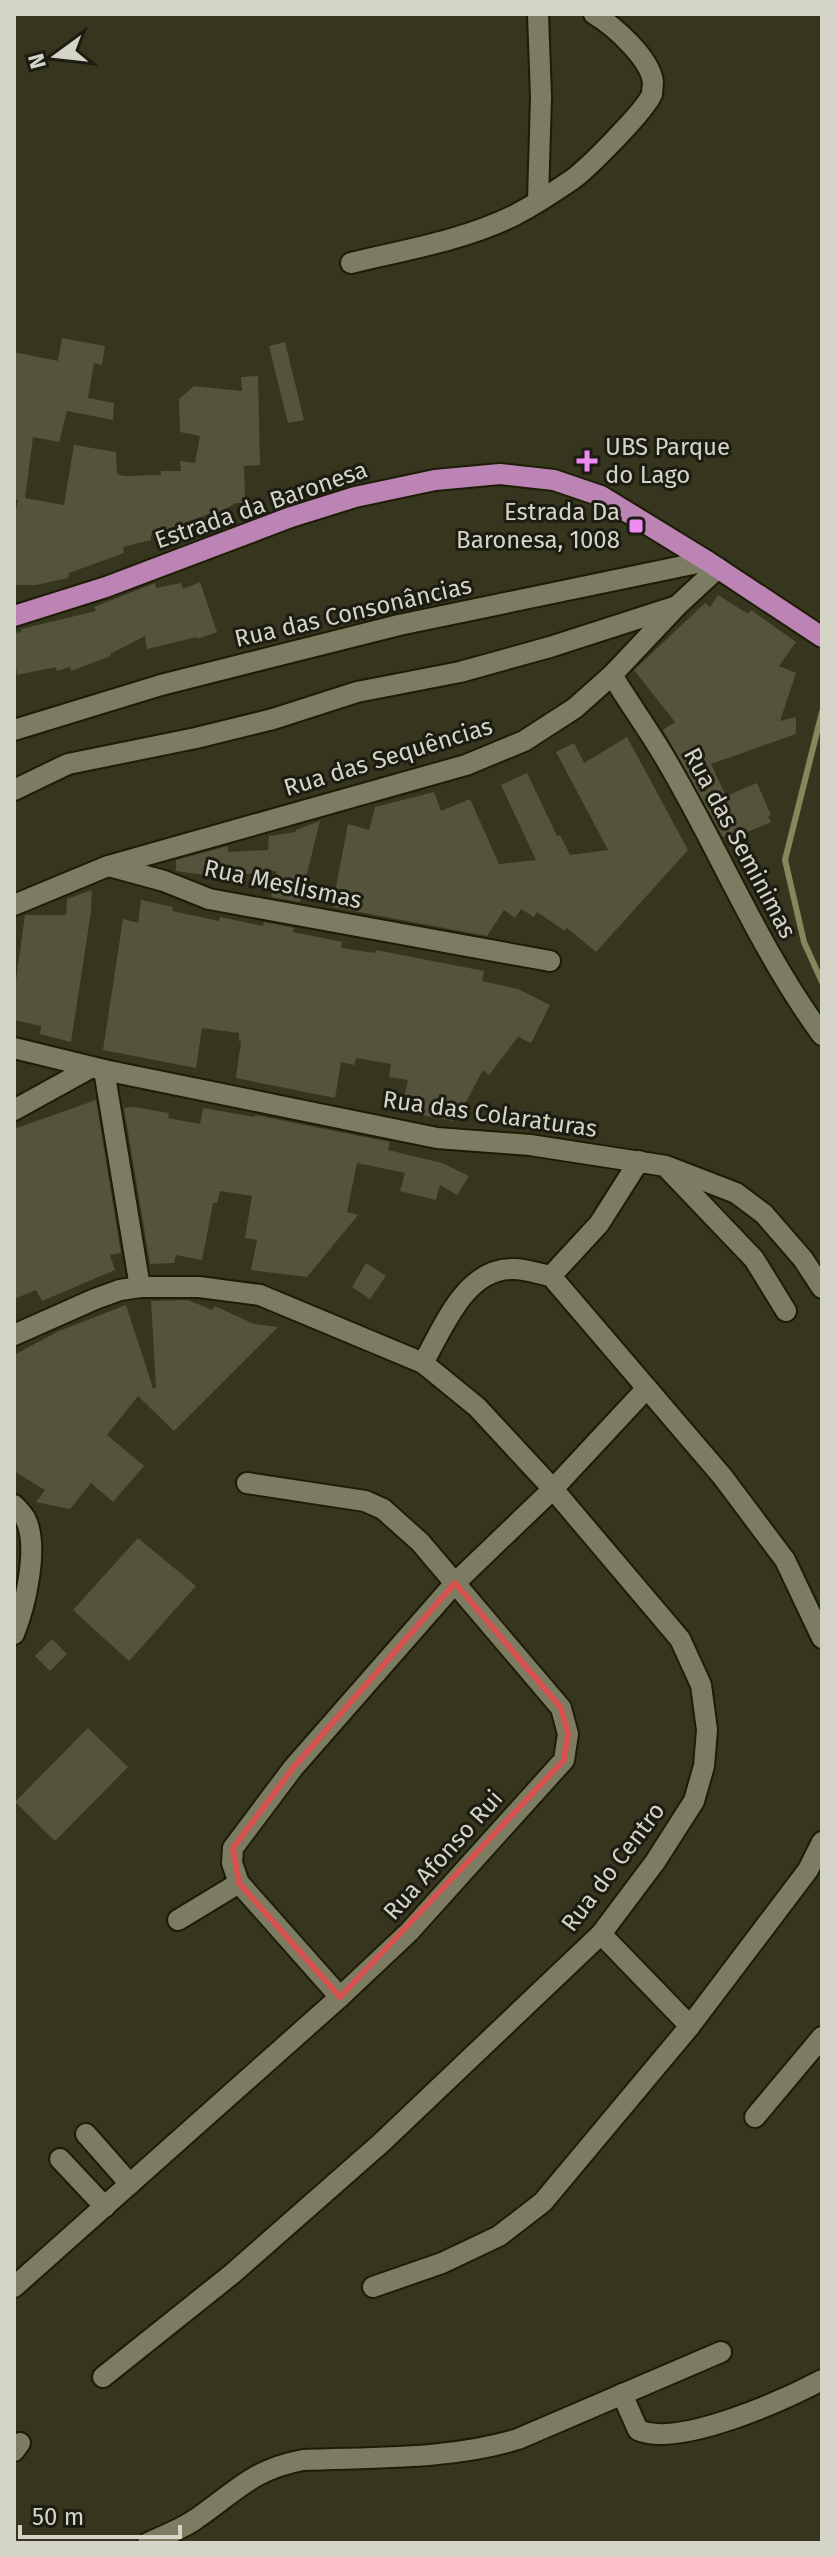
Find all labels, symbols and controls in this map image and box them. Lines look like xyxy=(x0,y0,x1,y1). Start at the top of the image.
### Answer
north arrow xyxy=(16,16,96,96)
text: N xyxy=(22,51,52,72)
place label: UBS Parque do Lago xyxy=(605,433,730,489)
marker: UBS Parque do Lago xyxy=(576,450,598,472)
street label: Estrada da Baronesa xyxy=(151,455,371,555)
place label: Estrada Da Baronesa, 1008 xyxy=(456,498,620,554)
marker: Estrada Da Baronesa, 1008 xyxy=(627,517,645,535)
street label: Rua das Consonâncias xyxy=(232,571,474,653)
street label: Rua das Sequências xyxy=(280,712,496,802)
street label: Rua das Seminimas xyxy=(678,743,802,943)
street label: Rua Meslismas xyxy=(202,854,364,914)
street label: Rua das Colaraturas xyxy=(381,1085,599,1143)
street label: Rua Afonso Rui xyxy=(378,1785,508,1925)
street label: Rua do Centro xyxy=(555,1797,671,1937)
scale bar xyxy=(20,2489,180,2539)
text: 50 m xyxy=(32,2503,84,2531)

